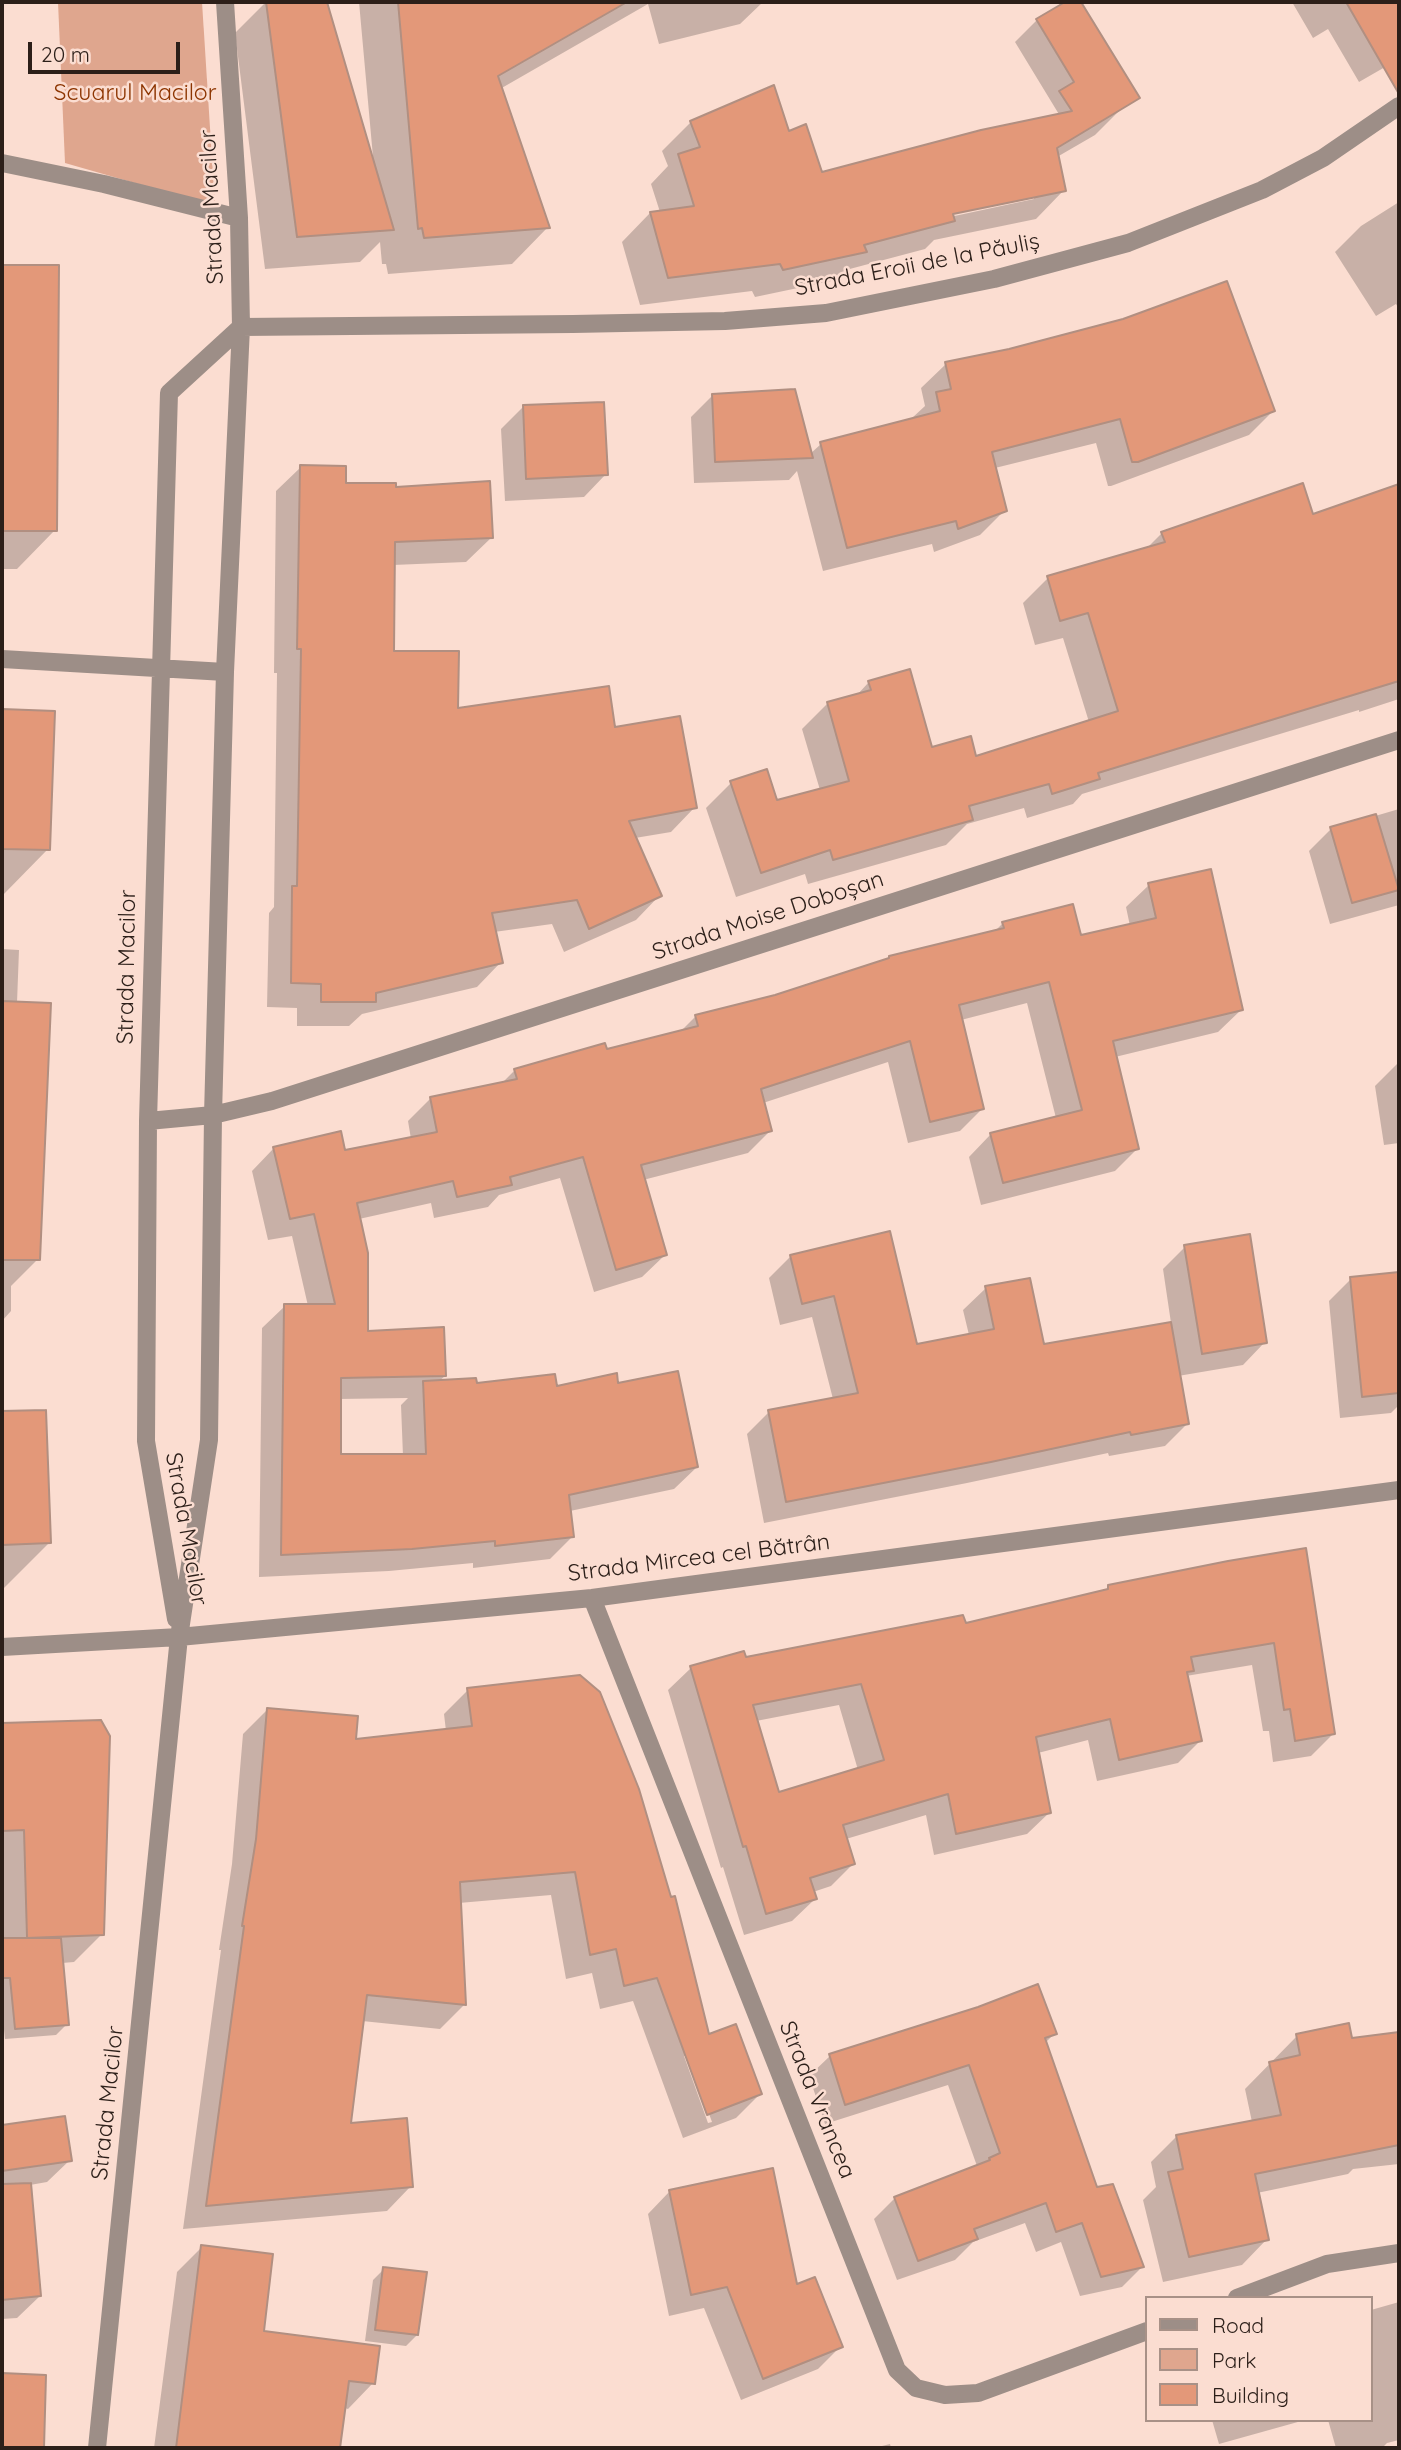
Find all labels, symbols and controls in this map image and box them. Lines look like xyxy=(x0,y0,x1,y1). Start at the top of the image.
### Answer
scale bar xyxy=(32,28,184,72)
text: 20 m xyxy=(41,41,90,67)
park label: Scuarul Macilor xyxy=(54,79,216,107)
street label: Strada Macilor xyxy=(194,129,230,285)
street label: Strada Eroii de la Păuliș xyxy=(792,228,1042,302)
street label: Strada Moise Doboșan xyxy=(649,866,887,966)
street label: Strada Macilor xyxy=(112,889,142,1045)
street label: Strada Macilor xyxy=(159,1450,213,1608)
street label: Strada Mircea cel Bătrân xyxy=(566,1528,832,1588)
street label: Strada Vrancea xyxy=(773,2017,861,2183)
street label: Strada Macilor xyxy=(86,2024,130,2182)
legend xyxy=(1146,2296,1373,2422)
text: Road xyxy=(1212,2312,1264,2338)
text: Park xyxy=(1212,2347,1256,2373)
text: Building xyxy=(1212,2382,1289,2408)

